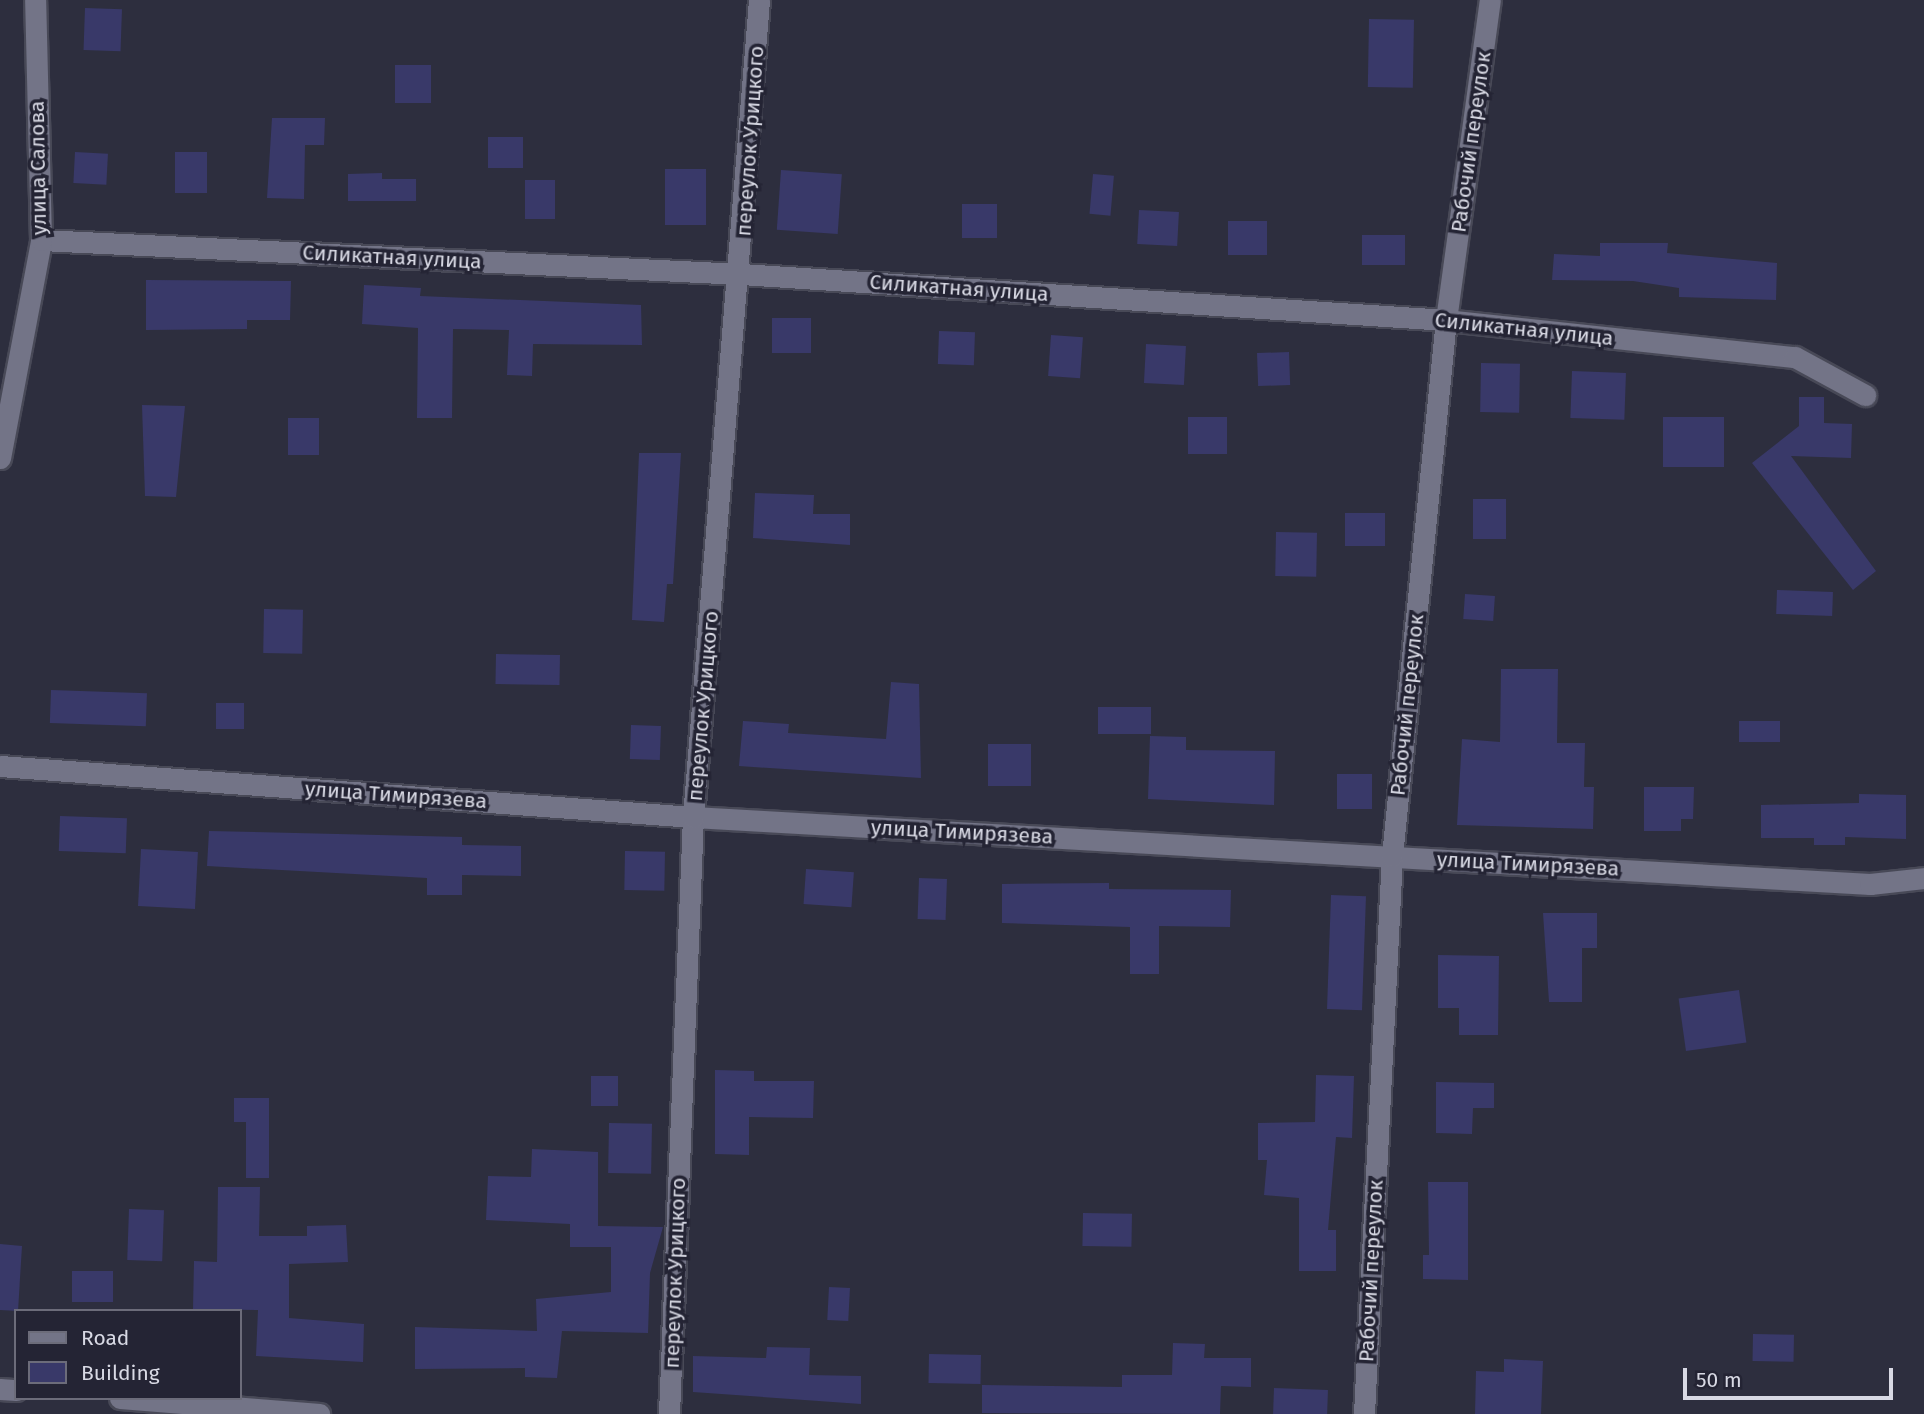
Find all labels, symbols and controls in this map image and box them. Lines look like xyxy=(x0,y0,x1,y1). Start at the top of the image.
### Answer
street label: переулок Урицкого xyxy=(731,45,769,237)
street label: Рабочий переулок xyxy=(1446,50,1496,234)
street label: улица Салова xyxy=(24,101,52,235)
street label: Силикатная улица xyxy=(302,240,482,274)
street label: Силикатная улица xyxy=(869,269,1049,307)
street label: Силикатная улица xyxy=(1434,307,1614,351)
street label: переулок Урицкого xyxy=(682,610,724,802)
street label: Рабочий переулок xyxy=(1385,613,1429,797)
street label: улица Тимирязева xyxy=(304,776,488,814)
street label: улица Тимирязева xyxy=(870,815,1054,849)
street label: улица Тимирязева xyxy=(1436,847,1620,881)
street label: переулок Урицкого xyxy=(659,1177,691,1369)
street label: Рабочий переулок xyxy=(1354,1179,1388,1363)
legend xyxy=(14,1309,242,1400)
text: Road xyxy=(81,1325,129,1351)
scale bar xyxy=(1686,1354,1896,1398)
text: Building xyxy=(81,1360,160,1386)
text: 50 m xyxy=(1696,1367,1742,1393)

